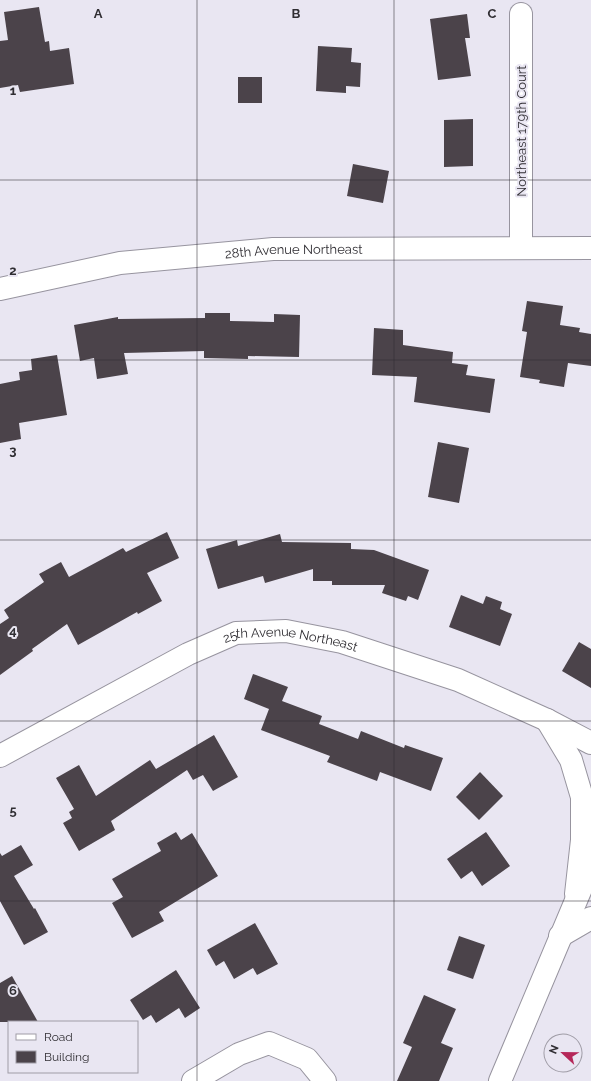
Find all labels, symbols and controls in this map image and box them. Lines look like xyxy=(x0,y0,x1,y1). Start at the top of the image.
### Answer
text: A xyxy=(94,6,103,21)
text: B xyxy=(292,6,301,21)
text: C xyxy=(488,6,497,21)
street label: Northeast 179th Court xyxy=(514,65,529,197)
text: 1 xyxy=(10,83,17,98)
street label: 28th Avenue Northeast xyxy=(224,241,363,261)
text: 2 xyxy=(9,263,17,278)
text: 3 xyxy=(9,443,17,458)
text: 4 xyxy=(9,623,17,638)
street label: 25th Avenue Northeast xyxy=(220,623,360,654)
text: 5 xyxy=(9,803,17,818)
text: 6 xyxy=(9,983,17,998)
legend xyxy=(8,1021,138,1073)
text: Road xyxy=(44,1030,73,1044)
north arrow xyxy=(543,1033,583,1073)
text: N xyxy=(547,1043,562,1056)
text: Building xyxy=(44,1050,90,1064)

